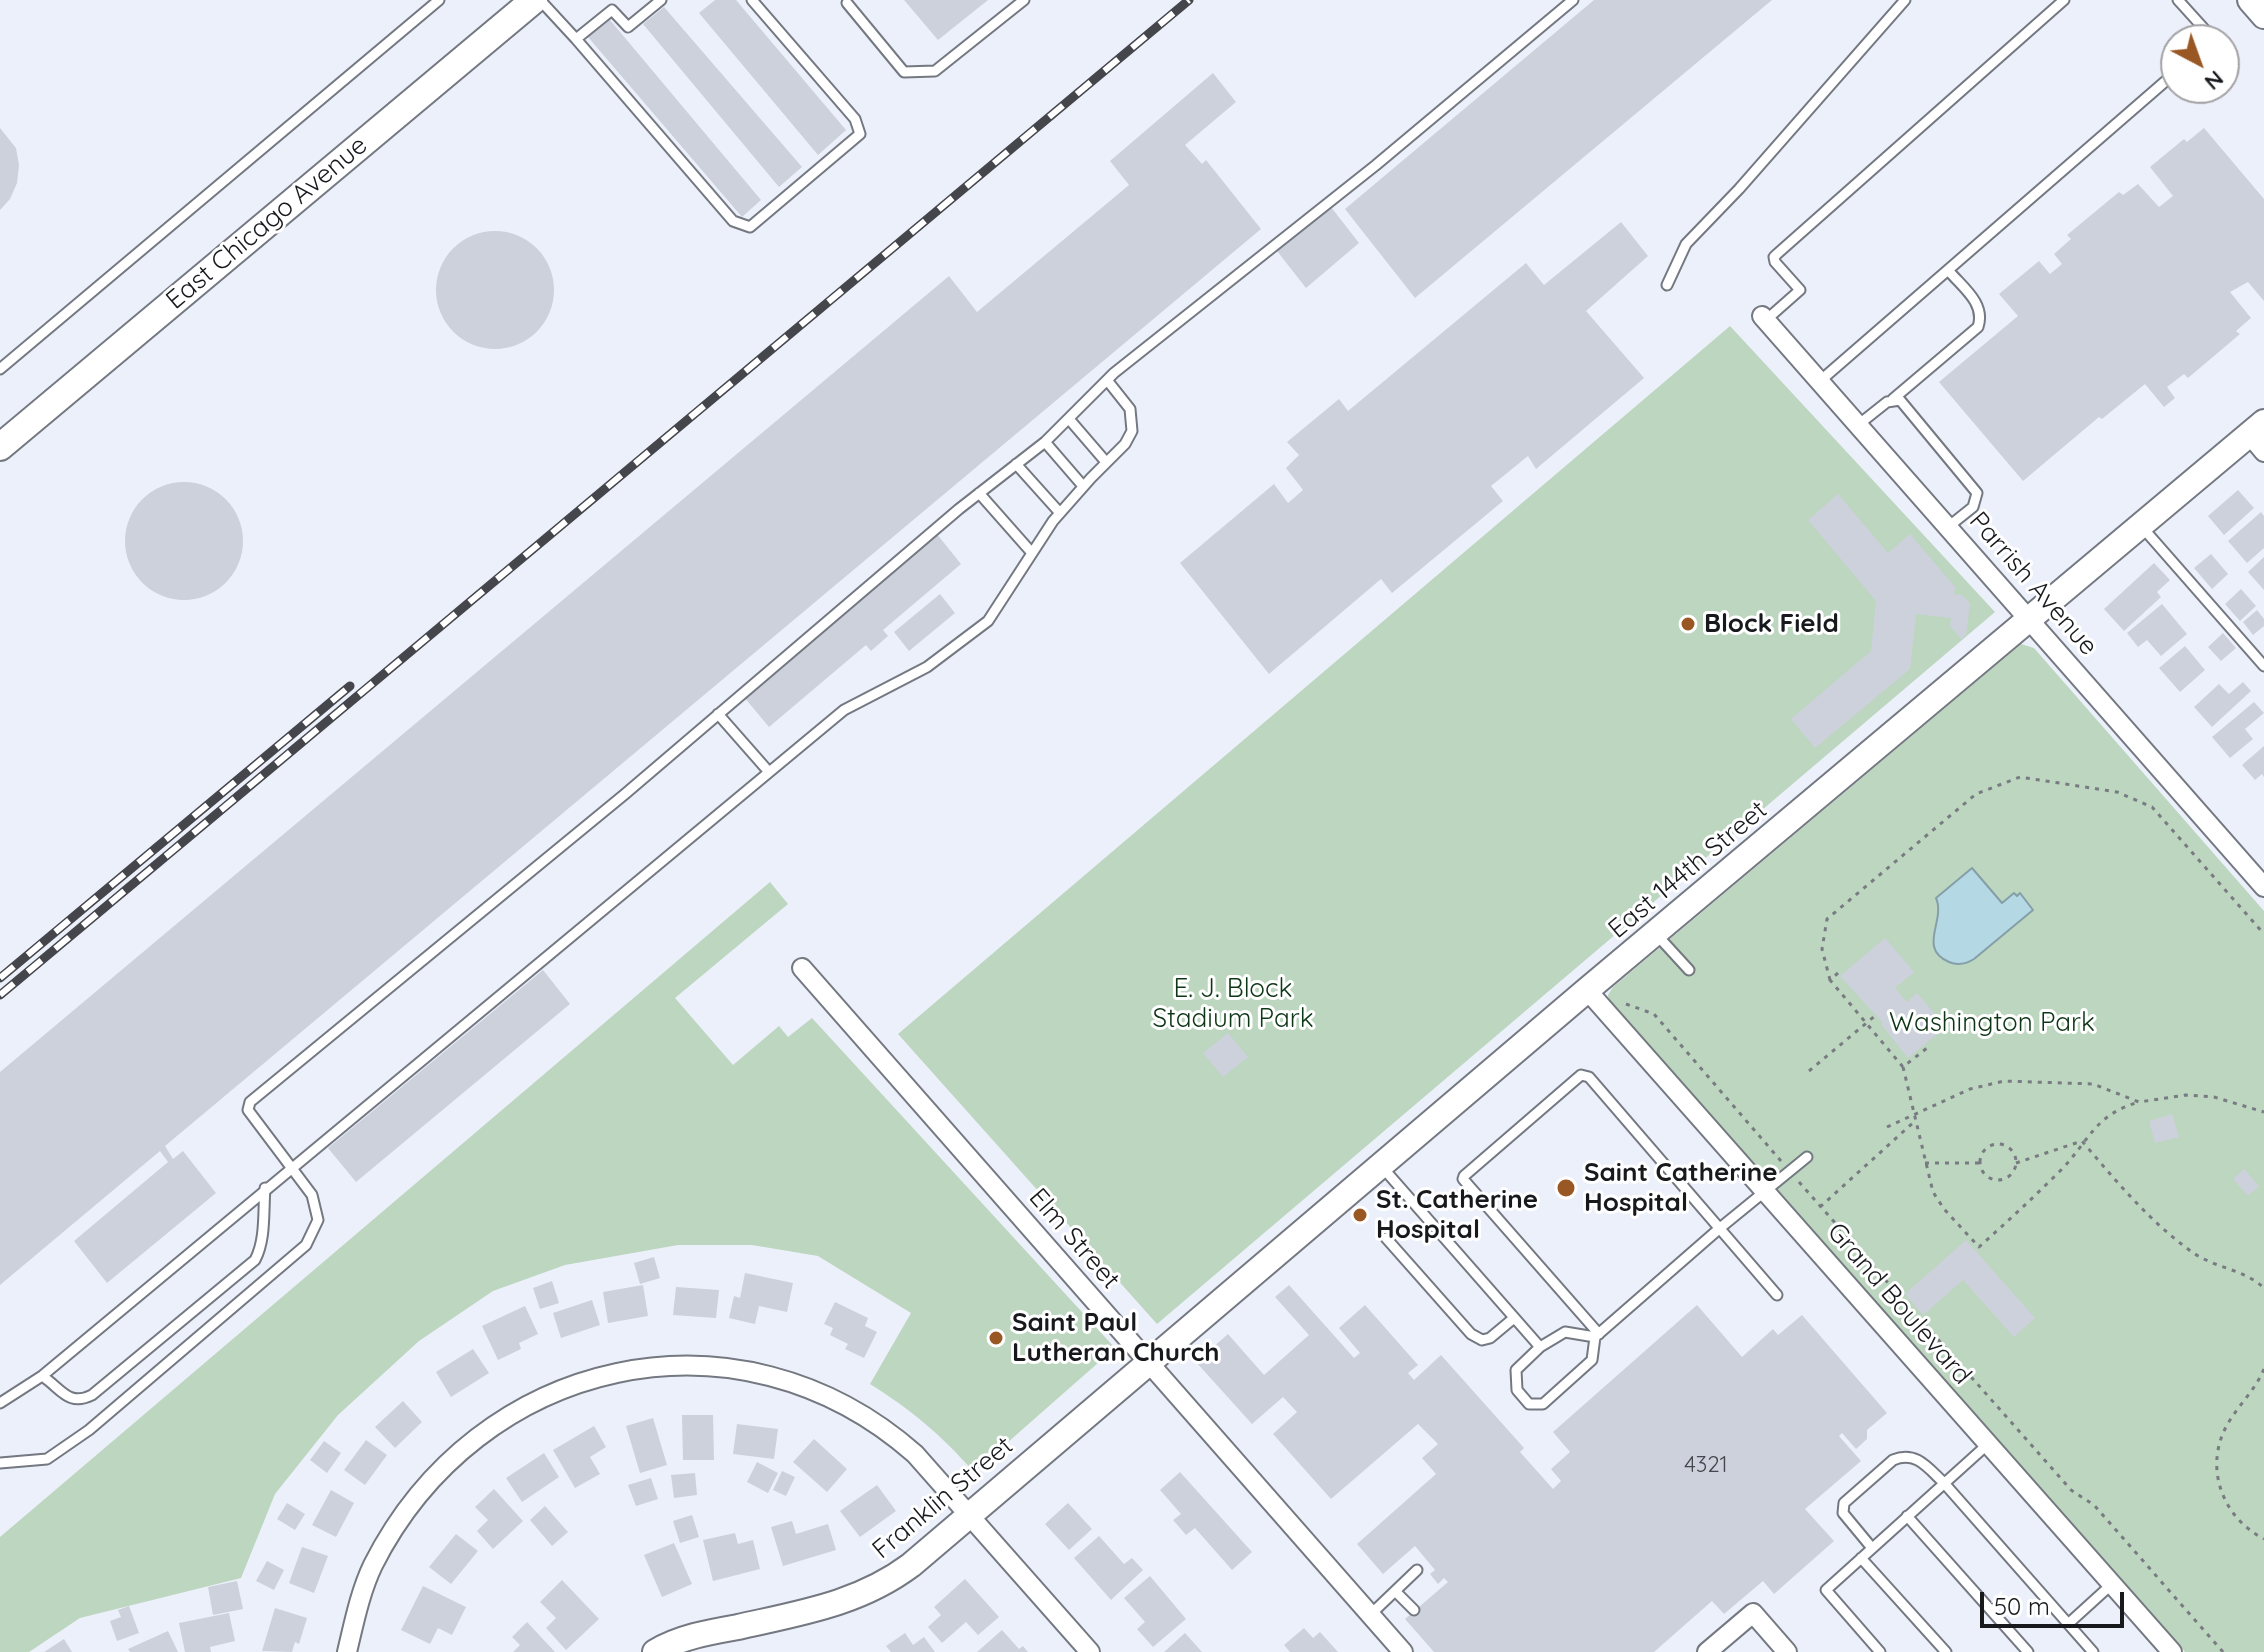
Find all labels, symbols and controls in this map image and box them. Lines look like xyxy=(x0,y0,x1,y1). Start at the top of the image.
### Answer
north arrow xyxy=(2160,24,2240,104)
text: N xyxy=(2199,65,2230,96)
street label: East Chicago Avenue xyxy=(160,130,374,316)
street label: Parrish Avenue xyxy=(1962,506,2104,662)
place label: Block Field xyxy=(1704,608,1839,640)
marker: Block Field xyxy=(1679,615,1697,633)
street label: East 144th Street xyxy=(1603,795,1773,945)
park label: E. J. Block Stadium Park xyxy=(1152,973,1314,1034)
park label: Washington Park xyxy=(1889,1007,2095,1039)
place label: Saint Catherine Hospital xyxy=(1584,1157,1777,1218)
marker: Saint Catherine Hospital xyxy=(1555,1177,1577,1199)
street label: Elm Street xyxy=(1022,1182,1126,1296)
place label: St. Catherine Hospital xyxy=(1376,1184,1538,1246)
marker: St. Catherine Hospital xyxy=(1351,1206,1369,1224)
street label: Grand Boulevard xyxy=(1820,1217,1978,1391)
place label: Saint Paul Lutheran Church xyxy=(1012,1307,1219,1368)
marker: Saint Paul Lutheran Church xyxy=(987,1329,1005,1347)
street label: Franklin Street xyxy=(867,1430,1019,1566)
house number: 4321 xyxy=(1684,1452,1728,1478)
scale bar xyxy=(1984,1576,2128,1626)
text: 50 m xyxy=(1994,1591,2050,1621)

